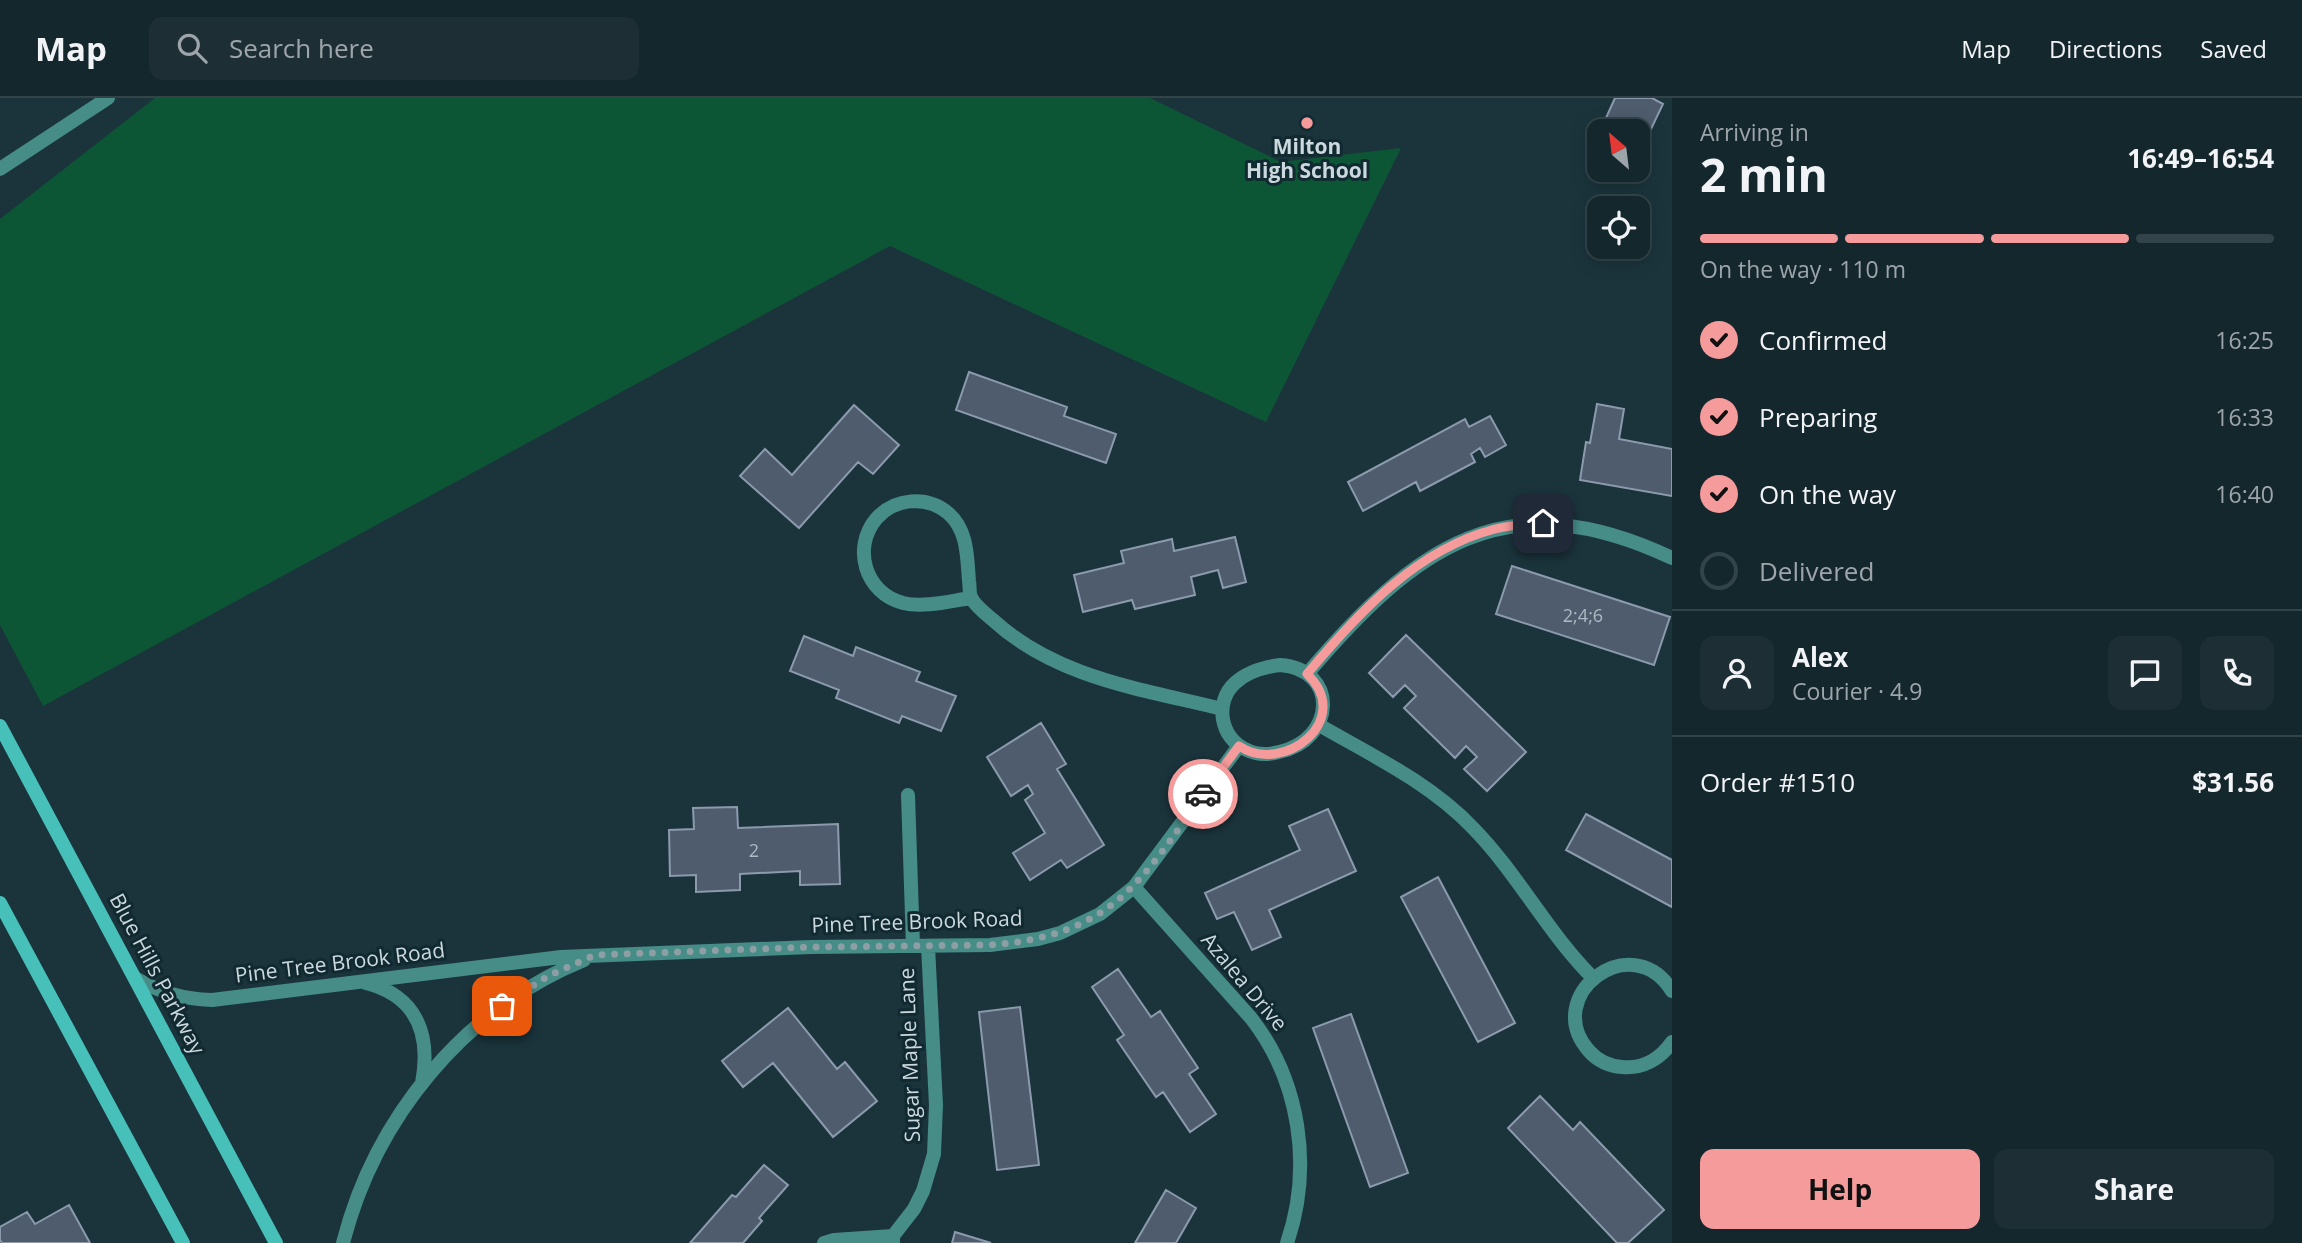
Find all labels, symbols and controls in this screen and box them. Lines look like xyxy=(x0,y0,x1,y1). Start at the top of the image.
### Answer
search box xyxy=(149,17,639,80)
text: Map xyxy=(35,26,107,71)
icon: search xyxy=(173,29,211,67)
text: Search here xyxy=(229,30,374,66)
text: Map xyxy=(1961,32,2011,65)
text: Directions xyxy=(2049,32,2162,65)
text: Saved xyxy=(2200,32,2267,65)
marker: Milton High School xyxy=(1299,115,1315,131)
text: Arriving in xyxy=(1700,116,1809,148)
north arrow xyxy=(1587,119,1650,182)
map controls xyxy=(1587,119,1650,259)
place label: Milton High School xyxy=(1246,132,1368,184)
text: 16:49–16:54 xyxy=(2127,140,2274,176)
text: 2 min xyxy=(1700,143,1828,205)
button: locate xyxy=(1587,196,1650,259)
text: On the way · 110 m xyxy=(1700,253,1906,285)
icon: check xyxy=(1700,321,1738,359)
text: Confirmed xyxy=(1759,322,1887,358)
text: 16:25 xyxy=(2215,324,2274,356)
icon: check xyxy=(1700,398,1738,436)
text: Preparing xyxy=(1759,399,1877,435)
text: 16:33 xyxy=(2215,401,2274,433)
icon: check xyxy=(1700,475,1738,513)
text: On the way xyxy=(1759,476,1896,512)
text: 16:40 xyxy=(2215,478,2274,510)
pin xyxy=(1513,493,1573,553)
icon: home xyxy=(1524,504,1562,542)
text: Delivered xyxy=(1759,553,1874,589)
house number: 2;4;6 xyxy=(1563,603,1603,627)
button: person xyxy=(1700,636,1774,710)
button: chat xyxy=(2108,636,2182,710)
button: phone xyxy=(2200,636,2274,710)
text: Alex xyxy=(1792,639,1848,675)
text: Courier · 4.9 xyxy=(1792,675,1922,707)
courier xyxy=(1168,759,1238,829)
text: Order #1510 xyxy=(1700,764,1855,800)
text: $31.56 xyxy=(2192,764,2274,800)
icon: car xyxy=(1184,775,1222,813)
house number: 2 xyxy=(749,838,759,862)
street label: Blue Hills Parkway xyxy=(104,888,212,1059)
street label: Pine Tree Brook Road xyxy=(811,903,1023,939)
street label: Azalea Drive xyxy=(1195,926,1294,1036)
street label: Pine Tree Brook Road xyxy=(233,935,446,989)
street label: Sugar Maple Lane xyxy=(892,967,926,1143)
pin xyxy=(472,976,532,1036)
icon: bag xyxy=(483,987,521,1025)
button: Help xyxy=(1700,1149,1980,1229)
button: Share xyxy=(1994,1149,2274,1229)

